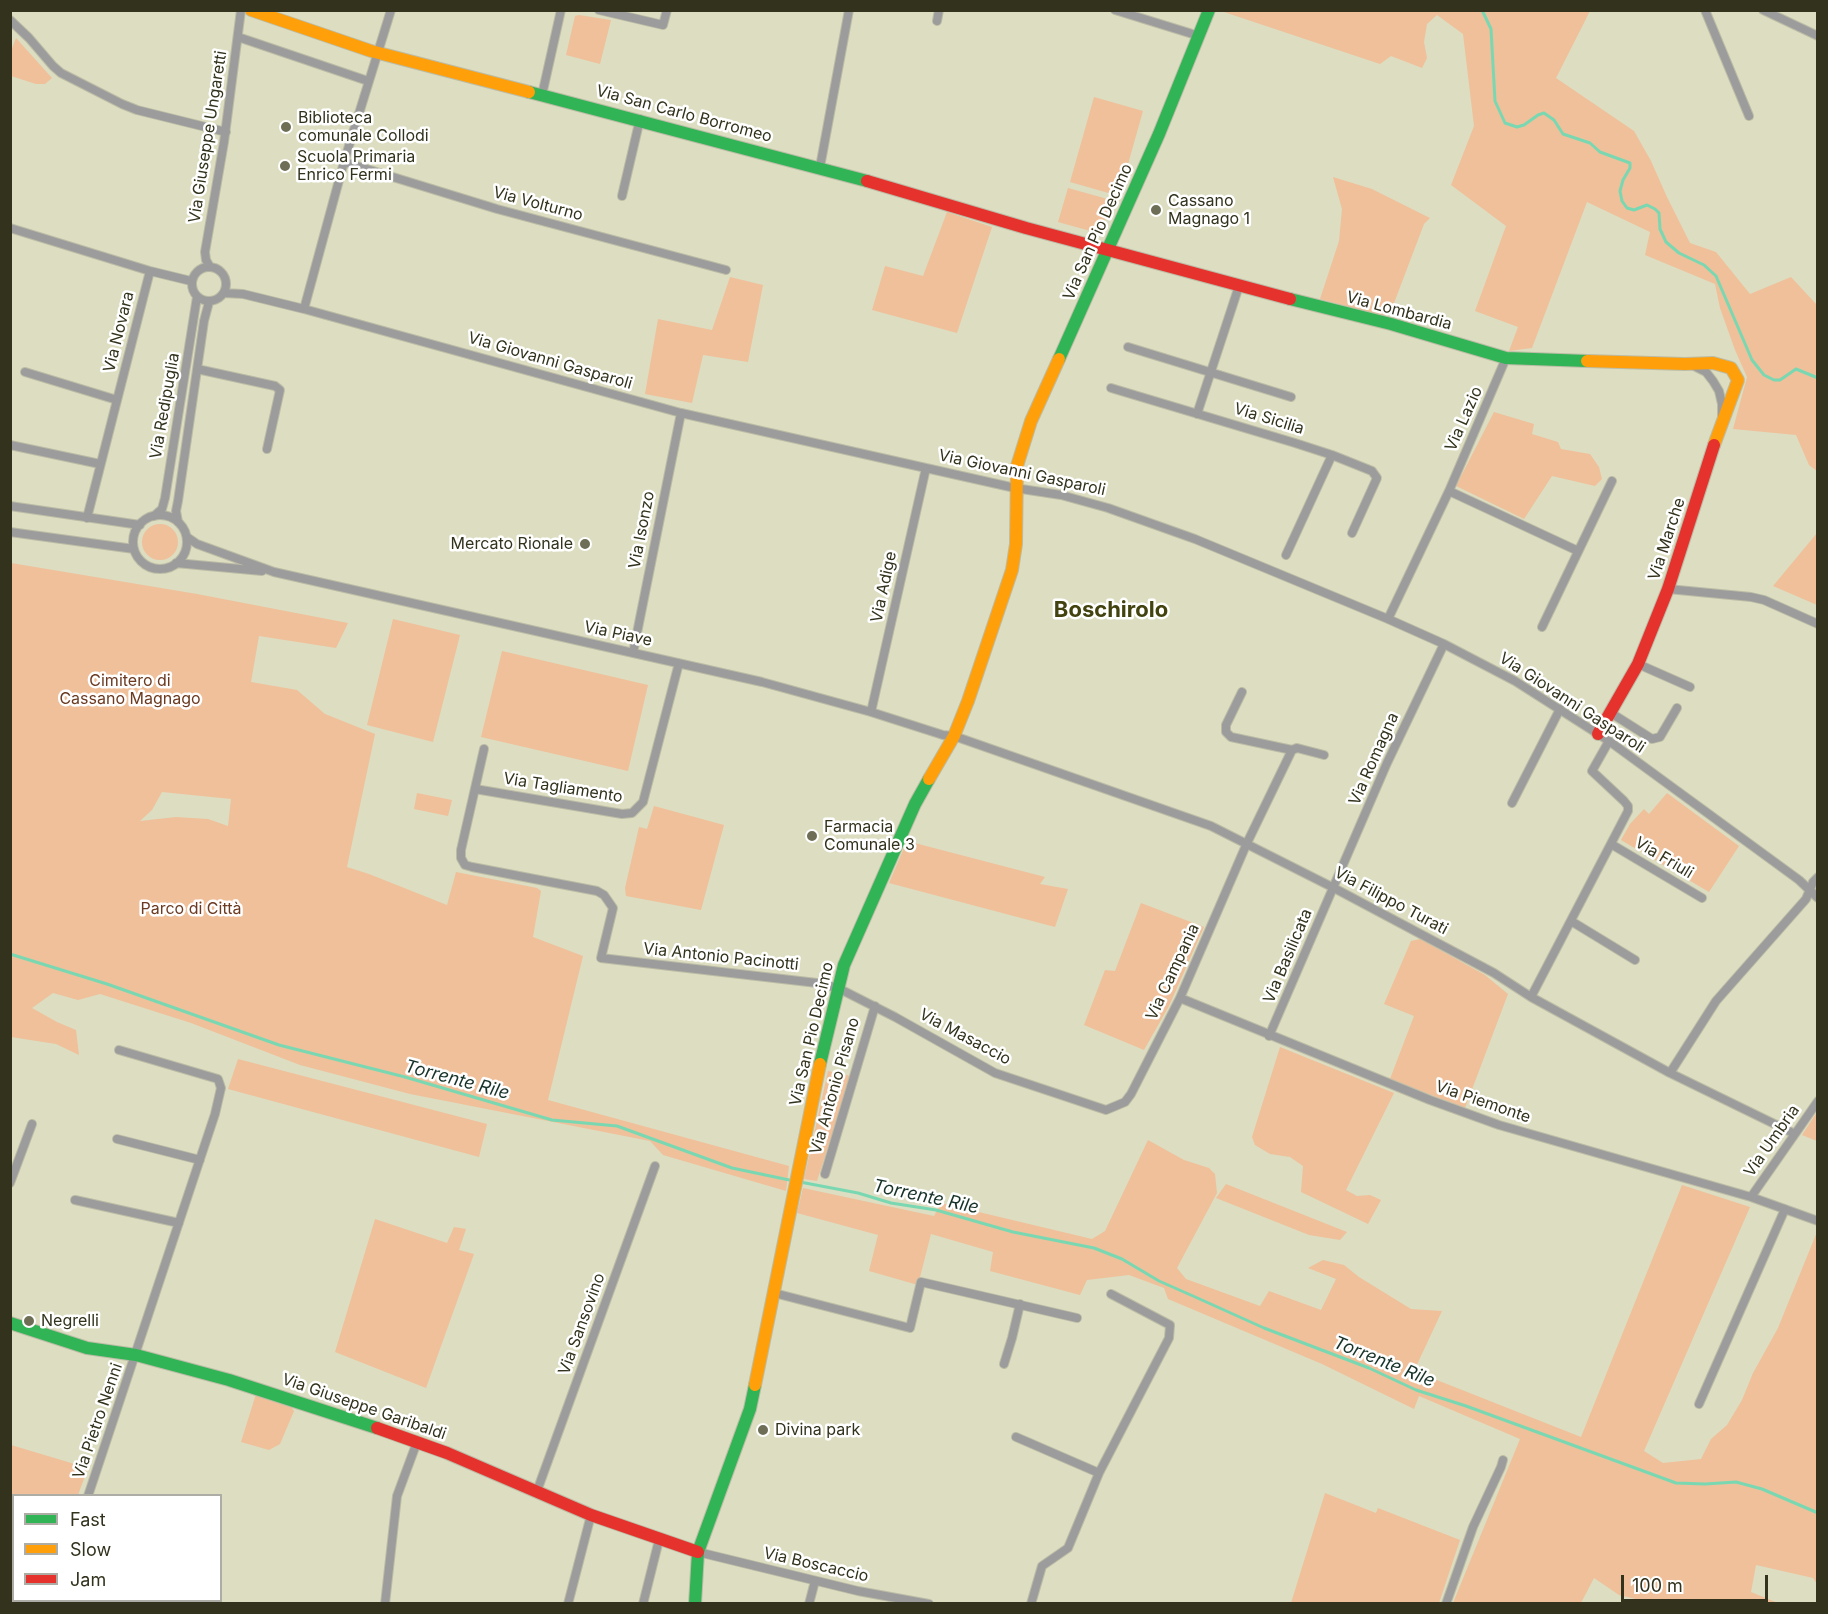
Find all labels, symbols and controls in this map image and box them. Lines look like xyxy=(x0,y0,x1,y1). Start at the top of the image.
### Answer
street label: Via Giuseppe Ungaretti xyxy=(185,50,231,224)
street label: Via San Carlo Borromeo xyxy=(594,81,774,147)
place label: Biblioteca comunale Collodi xyxy=(298,108,429,146)
marker: Biblioteca comunale Collodi xyxy=(279,120,293,134)
place label: Scuola Primaria Enrico Fermi xyxy=(297,147,415,185)
marker: Scuola Primaria Enrico Fermi xyxy=(278,159,292,173)
street label: Via San Pio Decimo xyxy=(1059,161,1137,303)
street label: Via Volturno xyxy=(491,183,585,225)
place label: Cassano Magnago 1 xyxy=(1168,191,1250,229)
marker: Cassano Magnago 1 xyxy=(1149,203,1163,217)
street label: Via Lombardia xyxy=(1344,288,1454,334)
street label: Via Novara xyxy=(100,290,138,374)
street label: Via Giovanni Gasparoli xyxy=(466,328,634,394)
street label: Via Redipuglia xyxy=(146,352,184,460)
street label: Via Lazio xyxy=(1441,384,1487,454)
street label: Via Sicilia xyxy=(1232,399,1306,439)
street label: Via Giovanni Gasparoli xyxy=(937,446,1107,500)
street label: Via Isonzo xyxy=(625,490,659,570)
street label: Via Marche xyxy=(1645,495,1689,583)
place label: Mercato Rionale xyxy=(451,534,573,554)
marker: Mercato Rionale xyxy=(578,537,592,551)
street label: Via Adige xyxy=(867,550,901,624)
district label: Boschirolo xyxy=(1054,597,1168,623)
street label: Via Piave xyxy=(582,617,654,651)
street label: Via Giovanni Gasparoli xyxy=(1495,649,1649,757)
park label: Cimitero di Cassano Magnago xyxy=(59,671,201,709)
street label: Via Romagna xyxy=(1345,710,1403,808)
street label: Via Tagliamento xyxy=(502,769,624,807)
place label: Farmacia Comunale 3 xyxy=(824,817,915,855)
marker: Farmacia Comunale 3 xyxy=(805,829,819,843)
street label: Via Friuli xyxy=(1631,833,1697,883)
street label: Via Filippo Turati xyxy=(1331,863,1451,939)
park label: Parco di Città xyxy=(140,899,242,919)
street label: Via Basilicata xyxy=(1260,906,1316,1006)
street label: Via Campania xyxy=(1142,921,1204,1023)
street label: Via Antonio Pacinotti xyxy=(642,939,800,975)
street label: Via San Pio Decimo xyxy=(786,960,838,1108)
street label: Via Masaccio xyxy=(916,1005,1014,1069)
street label: Via Antonio Pisano xyxy=(806,1015,864,1157)
water label: Torrente Rile xyxy=(402,1056,512,1104)
street label: Via Piemonte xyxy=(1433,1077,1533,1127)
street label: Via Umbria xyxy=(1740,1101,1804,1181)
water label: Torrente Rile xyxy=(871,1175,981,1219)
street label: Via Sansovino xyxy=(555,1271,609,1377)
place label: Negrelli xyxy=(41,1311,99,1331)
marker: Negrelli xyxy=(22,1314,36,1328)
water label: Torrente Rile xyxy=(1330,1332,1438,1392)
street label: Via Pietro Nenni xyxy=(69,1361,127,1481)
street label: Via Giuseppe Garibaldi xyxy=(279,1370,449,1444)
place label: Divina park xyxy=(775,1420,860,1440)
marker: Divina park xyxy=(756,1423,770,1437)
legend xyxy=(12,1494,222,1602)
text: Fast xyxy=(70,1509,106,1530)
text: Slow xyxy=(70,1539,111,1560)
street label: Via Boscaccio xyxy=(762,1544,870,1586)
scale bar xyxy=(1624,1563,1771,1601)
text: Jam xyxy=(70,1569,106,1590)
text: 100 m xyxy=(1632,1575,1683,1596)

